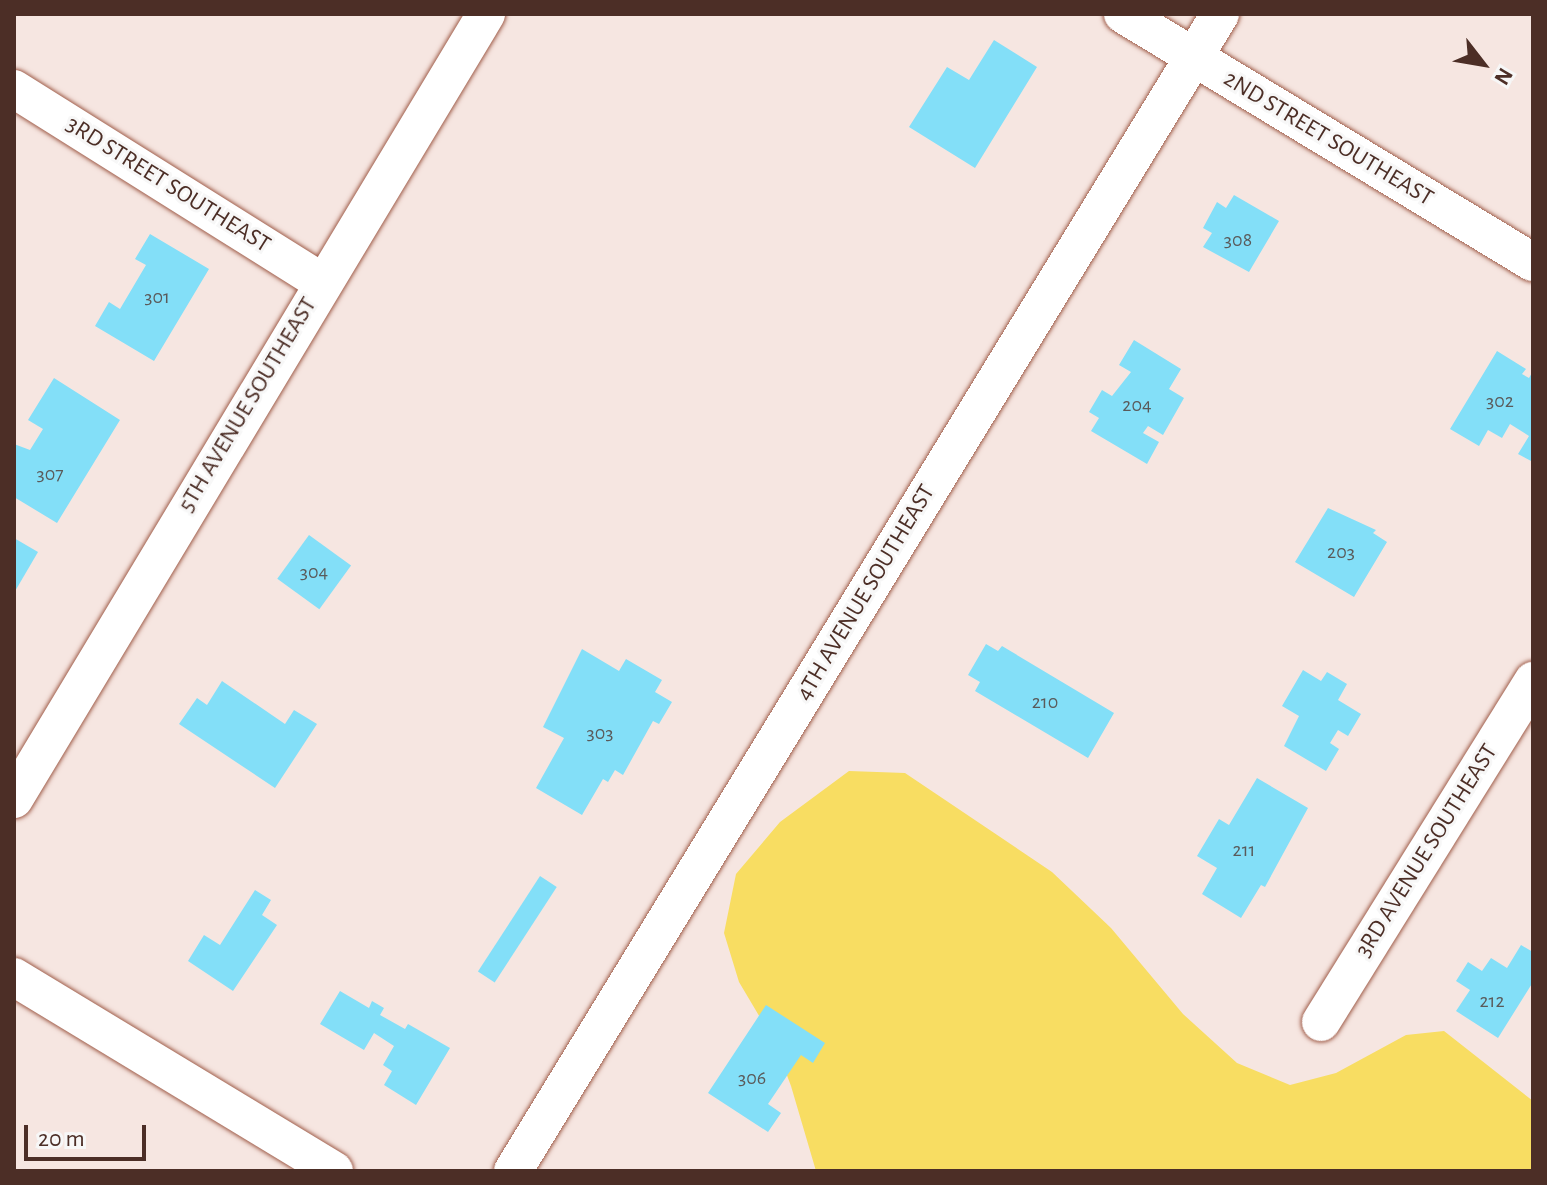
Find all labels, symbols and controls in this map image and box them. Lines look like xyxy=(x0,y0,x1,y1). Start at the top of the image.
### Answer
north arrow xyxy=(1443,24,1523,104)
text: N xyxy=(1490,64,1517,89)
street label: 2ND STREET SOUTHEAST xyxy=(1218,65,1438,213)
street label: 3RD STREET SOUTHEAST xyxy=(61,110,275,260)
house number: 308 xyxy=(1224,228,1252,252)
house number: 301 xyxy=(144,285,170,309)
street label: 5TH AVENUE SOUTHEAST xyxy=(172,292,324,518)
house number: 302 xyxy=(1486,389,1514,413)
house number: 204 xyxy=(1122,393,1152,417)
house number: 307 xyxy=(36,462,64,486)
street label: 4TH AVENUE SOUTHEAST xyxy=(790,480,942,706)
house number: 203 xyxy=(1327,540,1355,564)
house number: 304 xyxy=(300,560,328,584)
house number: 210 xyxy=(1032,690,1058,714)
house number: 303 xyxy=(586,721,614,745)
street label: 3RD AVENUE SOUTHEAST xyxy=(1350,739,1504,963)
house number: 211 xyxy=(1233,838,1255,862)
house number: 212 xyxy=(1479,989,1505,1013)
house number: 306 xyxy=(738,1066,766,1090)
scale bar xyxy=(28,1109,150,1159)
text: 20 m xyxy=(38,1127,85,1151)

